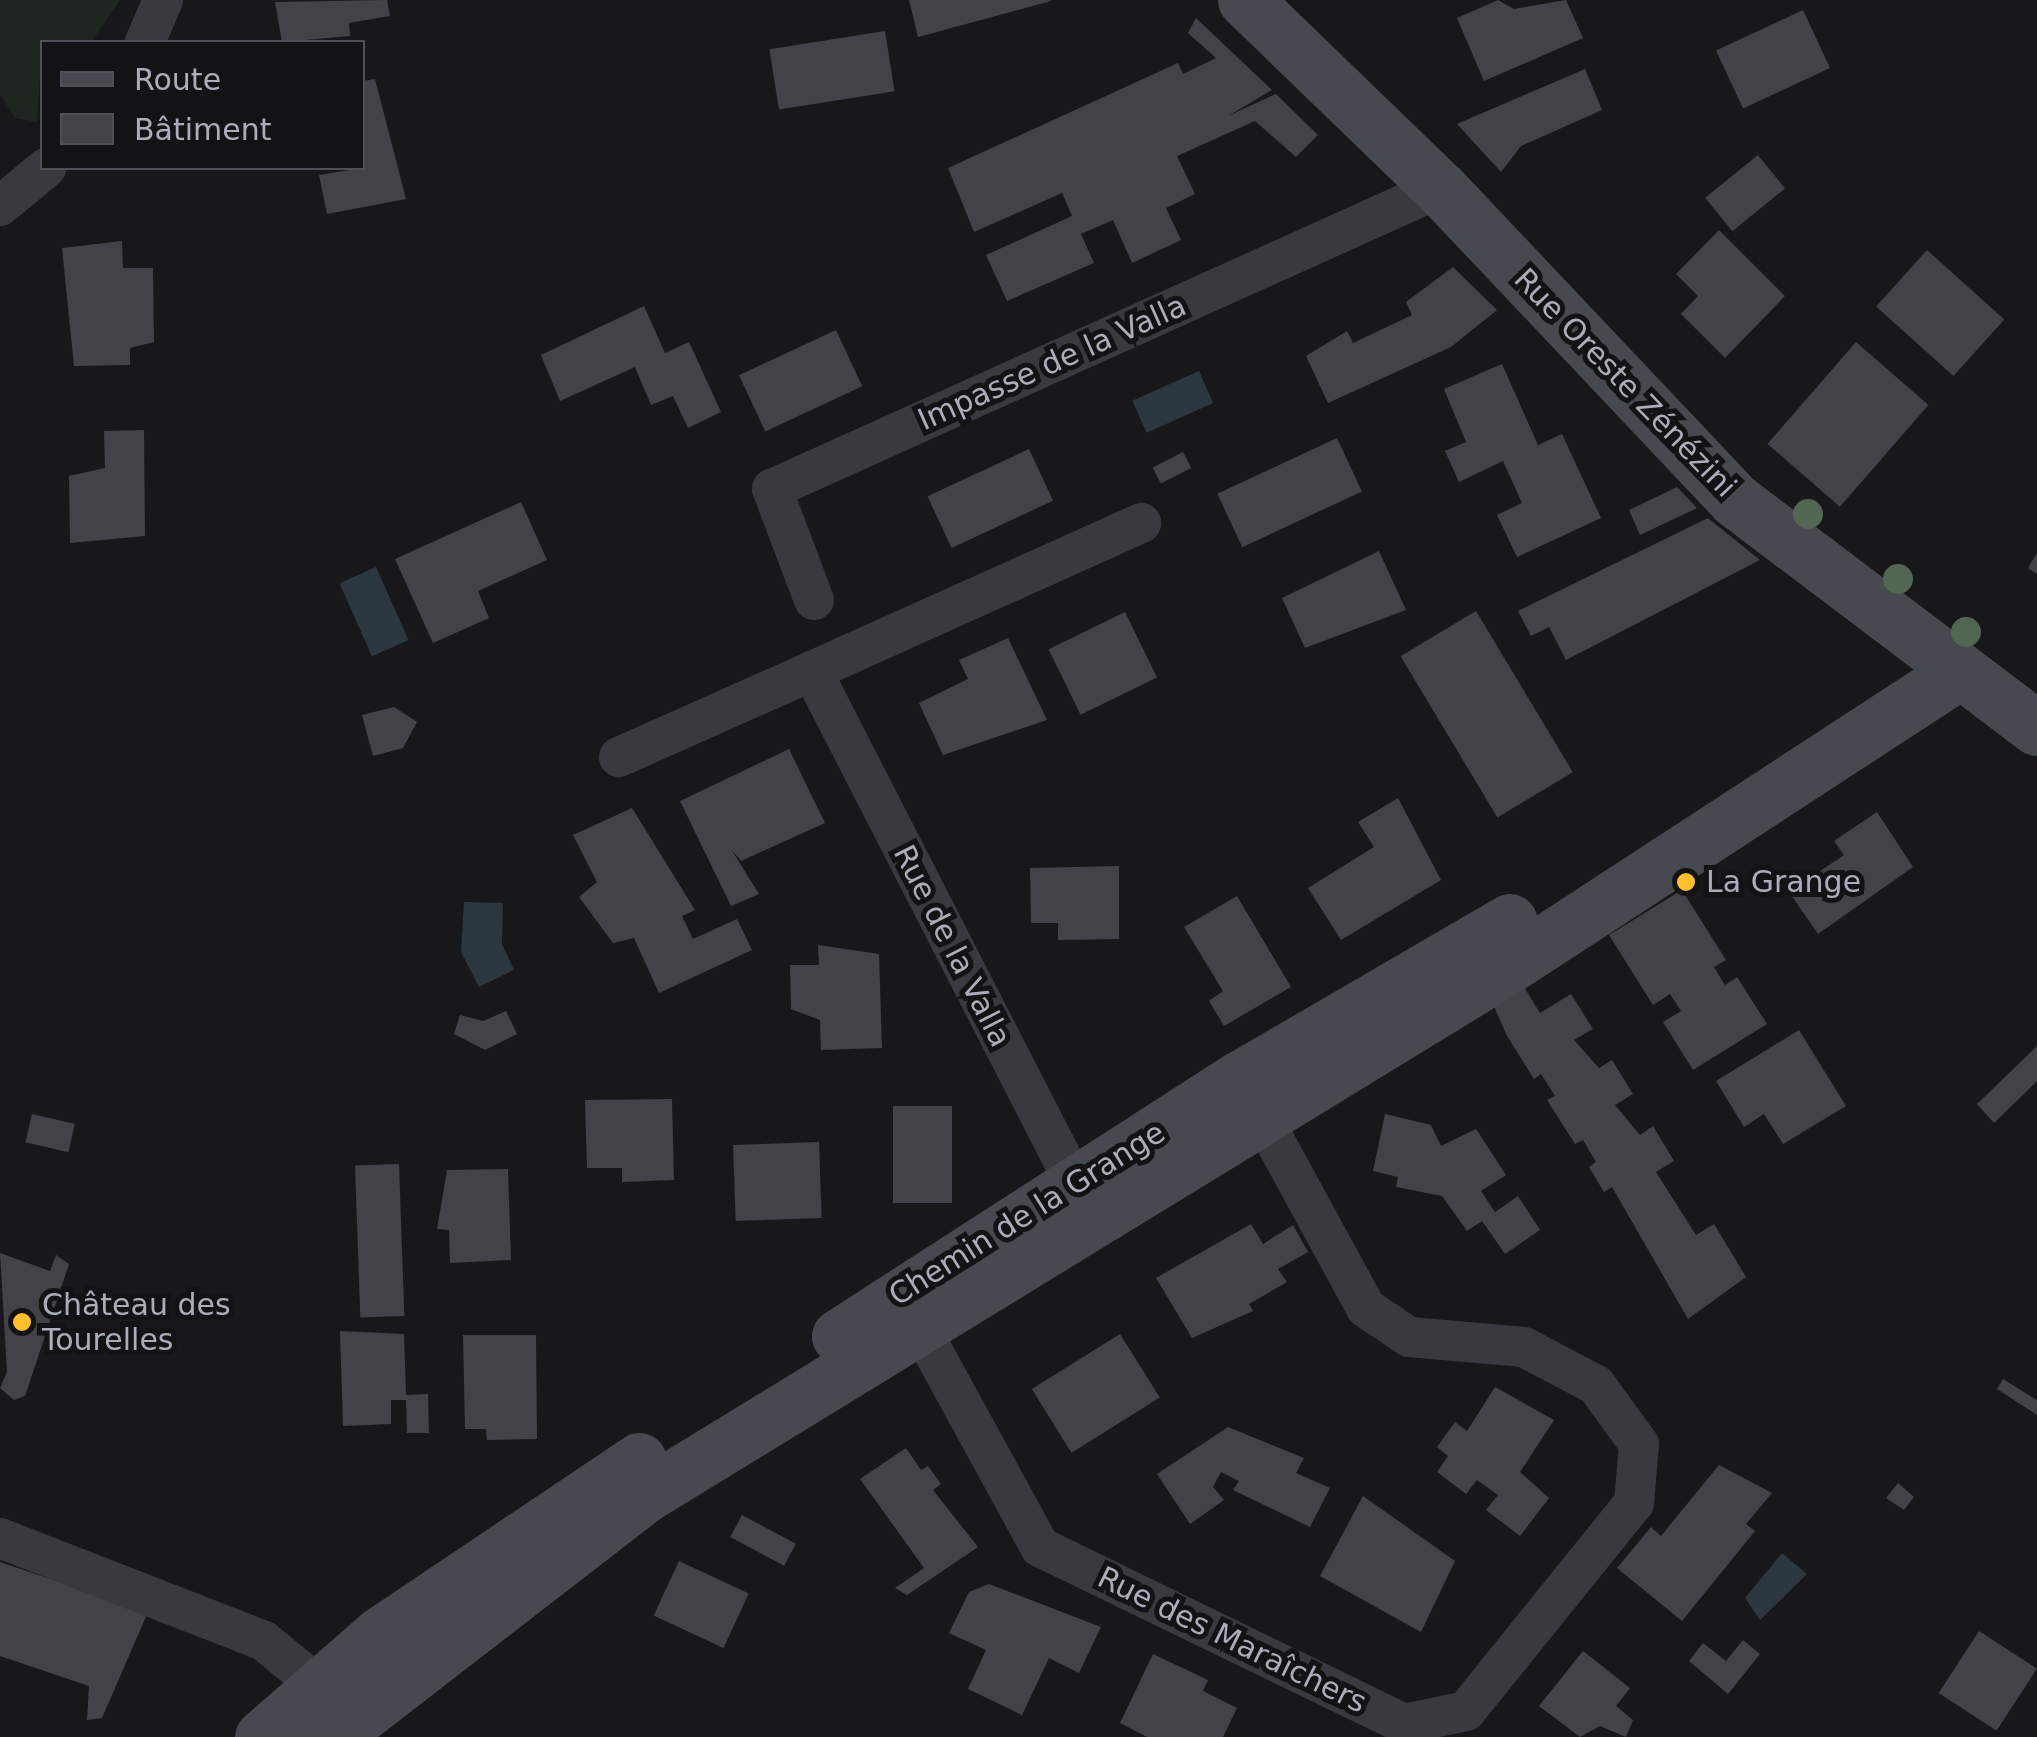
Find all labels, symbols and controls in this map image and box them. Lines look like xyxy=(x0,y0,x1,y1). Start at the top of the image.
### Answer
legend xyxy=(40,40,365,170)
text: Route xyxy=(134,62,221,97)
text: Bâtiment xyxy=(134,112,272,147)
street label: Rue Oreste Zénézini xyxy=(1507,261,1743,505)
street label: Impasse de la Valla xyxy=(912,288,1192,438)
street label: Rue de la Valla xyxy=(886,839,1018,1053)
place label: La Grange xyxy=(1706,864,1861,900)
marker: La Grange xyxy=(1675,871,1697,893)
street label: Chemin de la Grange xyxy=(882,1114,1172,1314)
place label: Château des Tourelles xyxy=(42,1287,231,1358)
marker: Château des Tourelles xyxy=(11,1311,33,1333)
street label: Rue des Maraîchers xyxy=(1092,1559,1372,1721)

